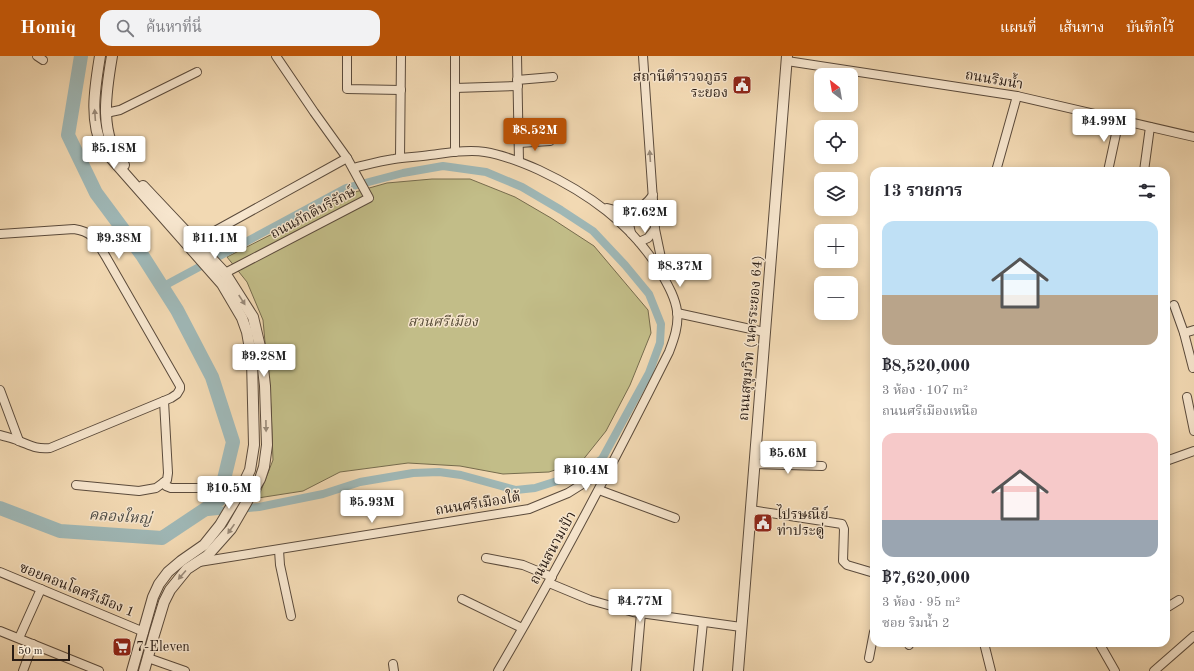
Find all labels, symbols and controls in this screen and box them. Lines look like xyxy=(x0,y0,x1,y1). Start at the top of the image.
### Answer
search box xyxy=(100,10,380,46)
icon: search xyxy=(114,17,136,39)
text: Homiq xyxy=(20,19,76,38)
text: ค้นหาที่นี่ xyxy=(146,21,202,36)
text: แผนที่ xyxy=(1000,21,1037,35)
text: เส้นทาง xyxy=(1059,21,1104,35)
text: บันทึกไว้ xyxy=(1126,21,1174,35)
street label: ถนนริมน้ำ xyxy=(964,64,1025,92)
north arrow xyxy=(814,68,858,112)
map controls xyxy=(814,68,858,320)
place label: สถานีตำรวจภูธร ระยอง xyxy=(633,69,728,100)
public building icon: สถานีตำรวจภูธร ระยอง xyxy=(731,74,753,96)
one-way arrow xyxy=(92,108,98,121)
pin: ฿4.99M xyxy=(1071,109,1137,143)
text: ฿4.99M xyxy=(1081,115,1127,128)
pin: ฿8.52M xyxy=(502,118,568,152)
button: locate xyxy=(814,120,858,164)
text: ฿8.52M xyxy=(512,124,558,137)
pin: ฿5.18M xyxy=(81,136,147,170)
text: ฿5.18M xyxy=(91,142,137,155)
one-way arrow xyxy=(647,150,654,162)
button: layers xyxy=(814,172,858,216)
icon: filters xyxy=(1136,180,1158,202)
street label: ถนนภักดีบริรักษ์ xyxy=(267,182,358,241)
text: 13 รายการ xyxy=(882,183,963,200)
pin: ฿7.62M xyxy=(612,200,678,234)
text: ฿7.62M xyxy=(622,206,668,219)
button: + xyxy=(814,224,858,268)
pin: ฿9.38M xyxy=(86,226,152,260)
pin: ฿11.1M xyxy=(182,226,248,260)
text: ฿9.38M xyxy=(96,232,142,245)
text: ฿11.1M xyxy=(192,232,238,245)
icon: home xyxy=(984,247,1056,319)
pin: ฿8.37M xyxy=(647,254,713,288)
street label: ถนนสุขุมวิท (นครระยอง 64) xyxy=(736,255,766,421)
text: ฿8.37M xyxy=(657,260,703,273)
button: − xyxy=(814,276,858,320)
one-way arrow xyxy=(239,294,246,306)
park label: สวนศรีเมือง xyxy=(408,314,479,329)
pin: ฿9.28M xyxy=(231,344,297,378)
text: ฿9.28M xyxy=(241,350,287,363)
text: ฿8,520,000 xyxy=(882,358,970,375)
text: 3 ห้อง · 107 m² xyxy=(882,384,968,397)
text: ถนนศรีเมืองเหนือ xyxy=(882,405,978,418)
one-way arrow xyxy=(263,420,269,433)
pin: ฿5.6M xyxy=(760,441,816,475)
text: ฿5.6M xyxy=(769,447,807,460)
pin: ฿10.4M xyxy=(553,458,619,492)
icon: home xyxy=(984,459,1056,531)
text: ฿10.4M xyxy=(563,464,609,477)
pin: ฿10.5M xyxy=(196,476,262,510)
text: ฿10.5M xyxy=(206,482,252,495)
street label: ถนนศรีเมืองใต้ xyxy=(434,486,522,518)
pin: ฿5.93M xyxy=(339,490,405,524)
text: ฿5.93M xyxy=(349,496,395,509)
water label: คลองใหญ่ xyxy=(88,503,154,528)
place label: ไปรษณีย์ ท่าประดู่ xyxy=(776,504,829,539)
street label: ถนนสนามเป้า xyxy=(526,508,579,587)
public building icon: ไปรษณีย์ ท่าประดู่ xyxy=(752,512,774,534)
one-way arrow xyxy=(227,523,235,534)
street label: ซอยคอนโดศรีเมือง 1 xyxy=(18,557,138,619)
one-way arrow xyxy=(178,569,187,580)
text: ฿7,620,000 xyxy=(882,570,970,587)
pin: ฿4.77M xyxy=(607,589,673,623)
text: ฿4.77M xyxy=(617,595,663,608)
text: 3 ห้อง · 95 m² xyxy=(882,596,960,609)
text: ซอย ริมน้ำ 2 xyxy=(882,617,949,630)
supermarket icon: 7-Eleven xyxy=(111,636,133,658)
place label: 7-Eleven xyxy=(136,640,190,654)
scale bar xyxy=(12,643,70,662)
text: 50 m xyxy=(18,646,43,657)

